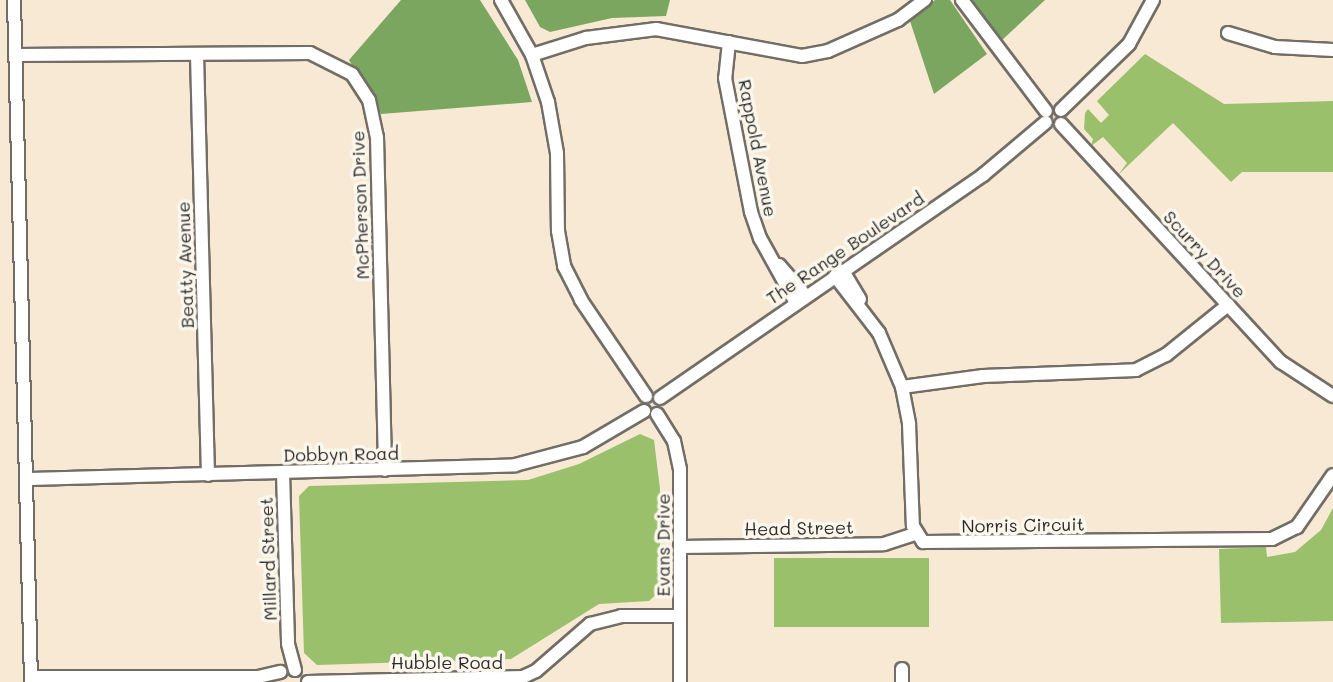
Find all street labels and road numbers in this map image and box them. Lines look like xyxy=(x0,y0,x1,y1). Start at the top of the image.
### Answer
street label: Rappold Avenue xyxy=(734,77,782,219)
street label: McPherson Drive xyxy=(347,130,373,280)
street label: The Range Boulevard xyxy=(762,187,928,309)
street label: Beatty Avenue xyxy=(172,201,198,329)
street label: Scurry Drive xyxy=(1159,206,1251,302)
street label: Dobbyn Road xyxy=(283,442,399,466)
street label: Evans Drive xyxy=(652,493,674,597)
street label: Millard Street xyxy=(255,497,281,621)
street label: Norris Circuit xyxy=(961,513,1085,537)
street label: Head Street xyxy=(744,516,854,540)
street label: Hubble Road xyxy=(391,651,503,673)

